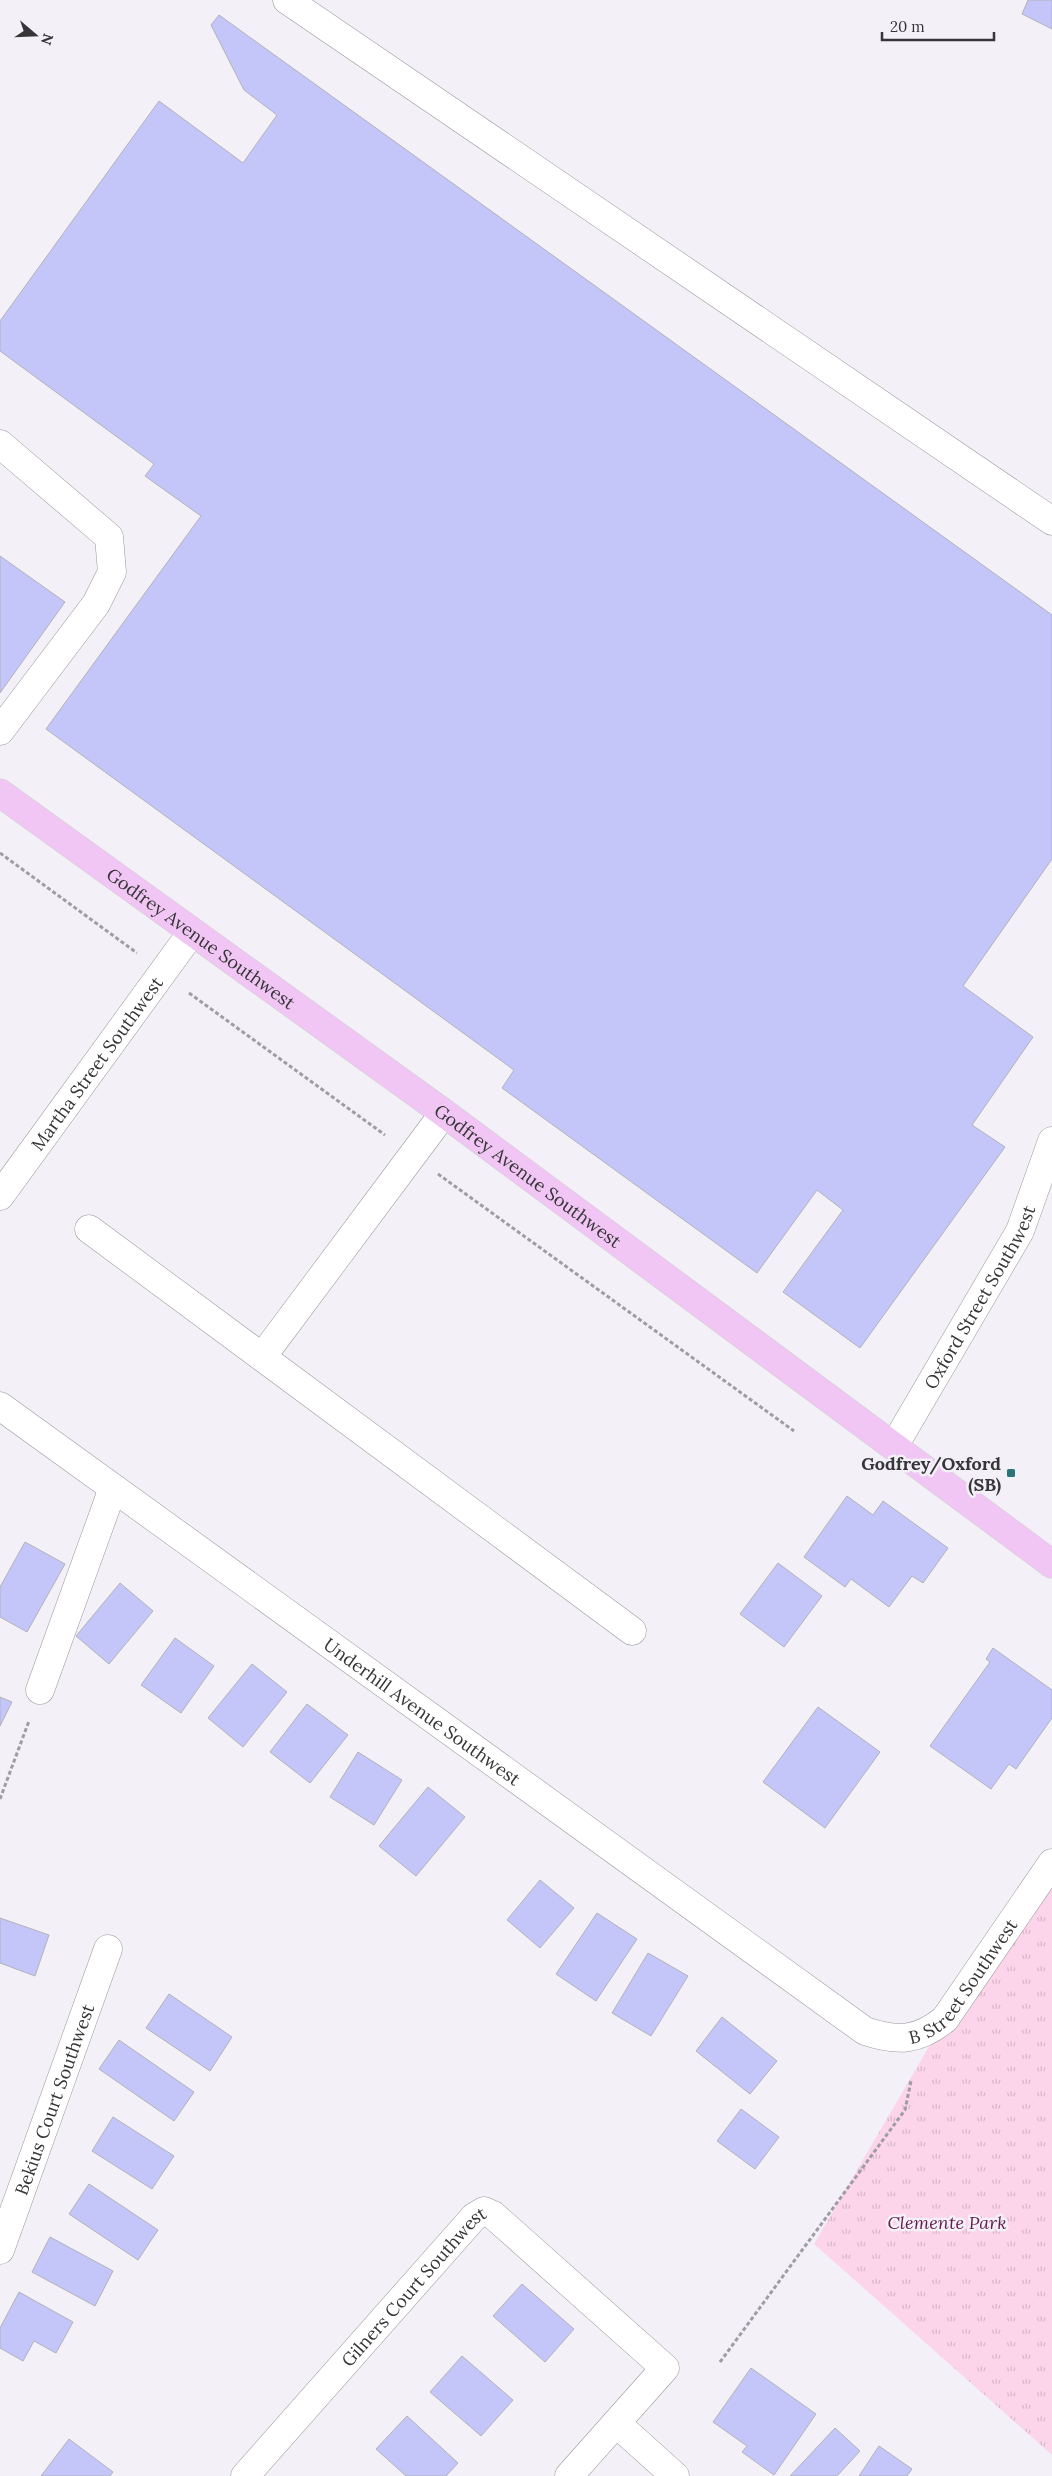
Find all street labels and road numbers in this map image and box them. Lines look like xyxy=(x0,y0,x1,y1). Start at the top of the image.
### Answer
street label: Godfrey Avenue Southwest xyxy=(102,862,300,1014)
street label: Martha Street Southwest xyxy=(25,972,167,1155)
street label: Godfrey Avenue Southwest xyxy=(430,1099,626,1252)
street label: Oxford Street Southwest xyxy=(919,1202,1040,1393)
street label: Underhill Avenue Southwest xyxy=(319,1632,525,1790)
street label: B Street Southwest xyxy=(906,1914,1022,2049)
street label: Bekius Court Southwest xyxy=(9,2001,99,2198)
street label: Gilners Court Southwest xyxy=(336,2201,490,2371)

